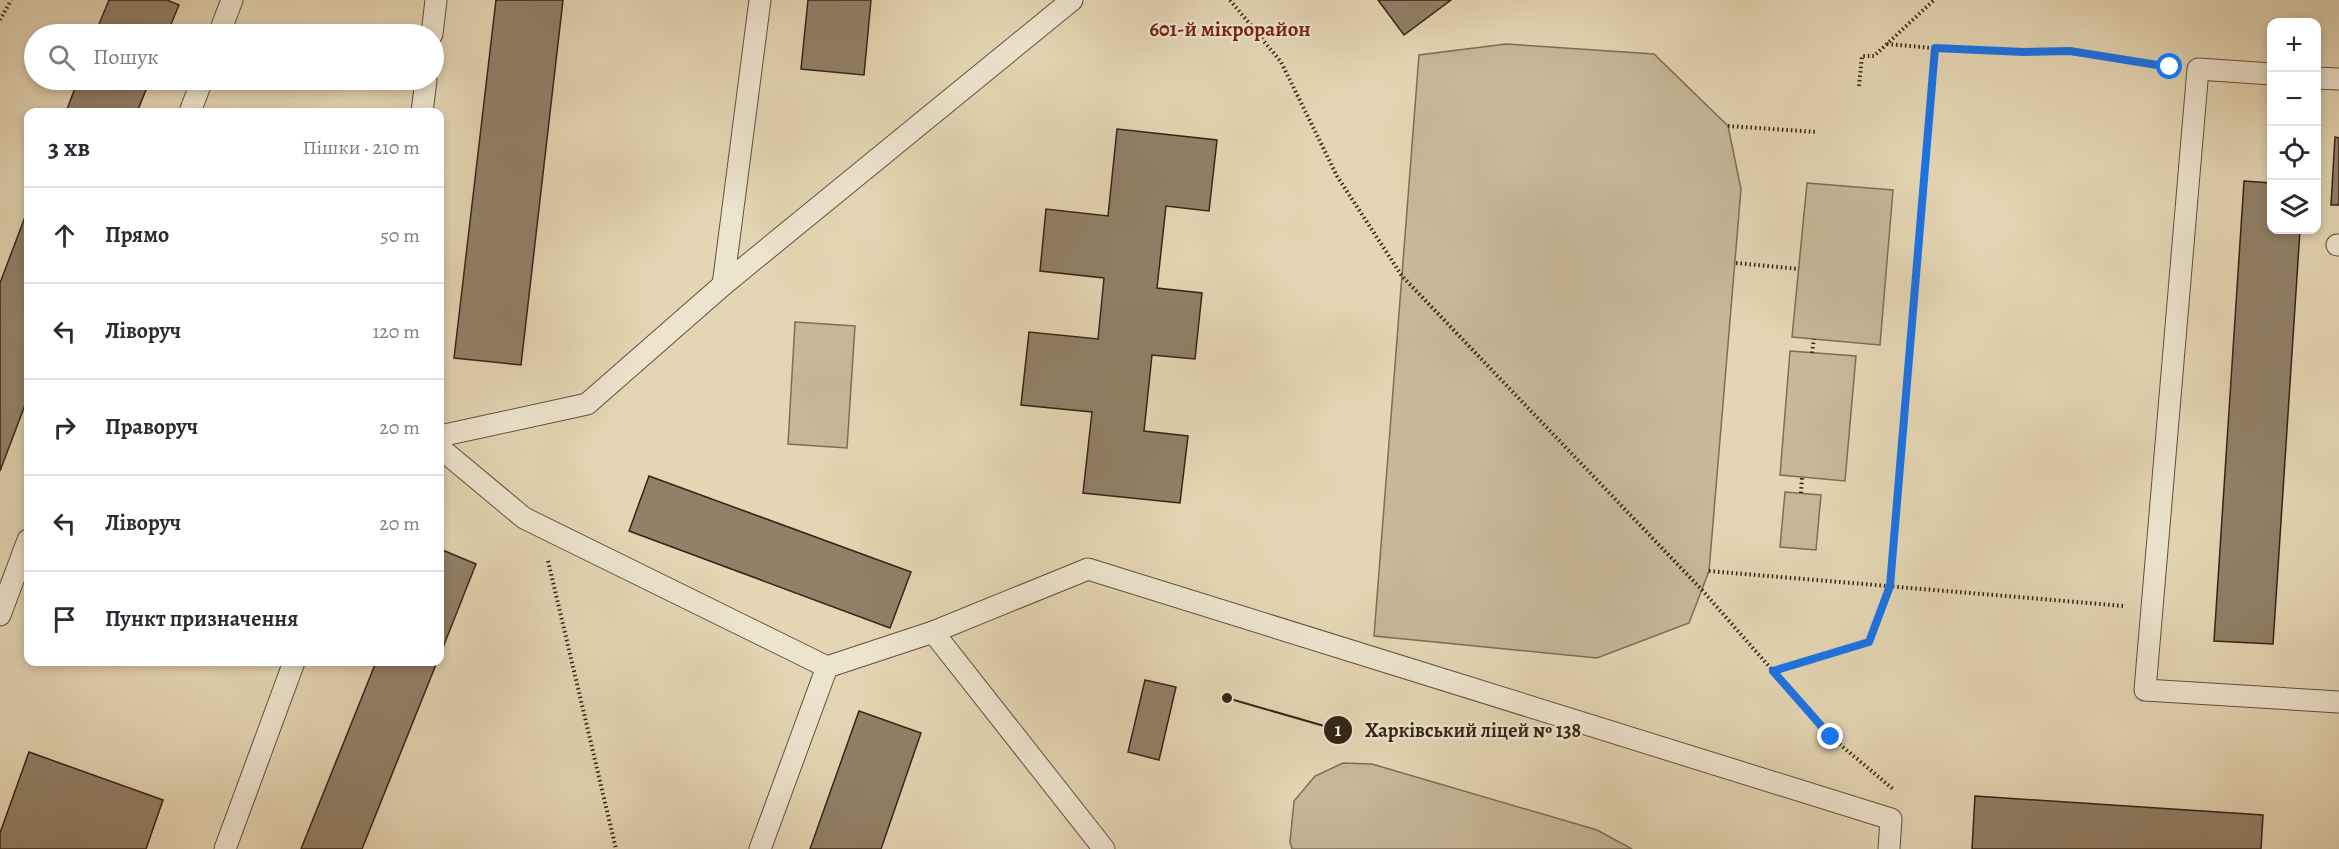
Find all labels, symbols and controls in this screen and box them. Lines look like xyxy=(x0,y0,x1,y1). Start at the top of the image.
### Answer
district label: 601-й мікрорайон xyxy=(1149,15,1311,43)
map controls xyxy=(2267,18,2321,234)
button: + xyxy=(2267,18,2321,72)
search box xyxy=(24,24,444,90)
icon: search xyxy=(45,41,78,74)
text: Пошук xyxy=(93,42,159,72)
route start xyxy=(2156,53,2182,79)
button: − xyxy=(2267,72,2321,126)
button: locate xyxy=(2267,126,2321,180)
text: 3 хв xyxy=(48,130,90,165)
text: Пішки · 210 m xyxy=(302,134,420,161)
button: layers xyxy=(2267,180,2321,234)
icon: ahead xyxy=(48,219,81,252)
text: Прямо xyxy=(105,220,169,250)
text: 50 m xyxy=(380,222,420,249)
icon: left xyxy=(48,315,81,348)
text: Ліворуч xyxy=(105,316,181,346)
text: 120 m xyxy=(372,318,420,345)
icon: right xyxy=(48,411,81,444)
text: Праворуч xyxy=(105,412,198,442)
text: 20 m xyxy=(379,414,420,441)
icon: left xyxy=(48,507,81,540)
text: Ліворуч xyxy=(105,508,181,538)
text: 20 m xyxy=(379,510,420,537)
icon: arrive xyxy=(48,603,81,636)
text: Пункт призначення xyxy=(105,604,298,634)
callout: Харківський ліцей № 138 xyxy=(1323,711,1593,749)
text: Харківський ліцей № 138 xyxy=(1365,717,1581,744)
text: 1 xyxy=(1335,718,1342,742)
route end xyxy=(1817,723,1843,749)

